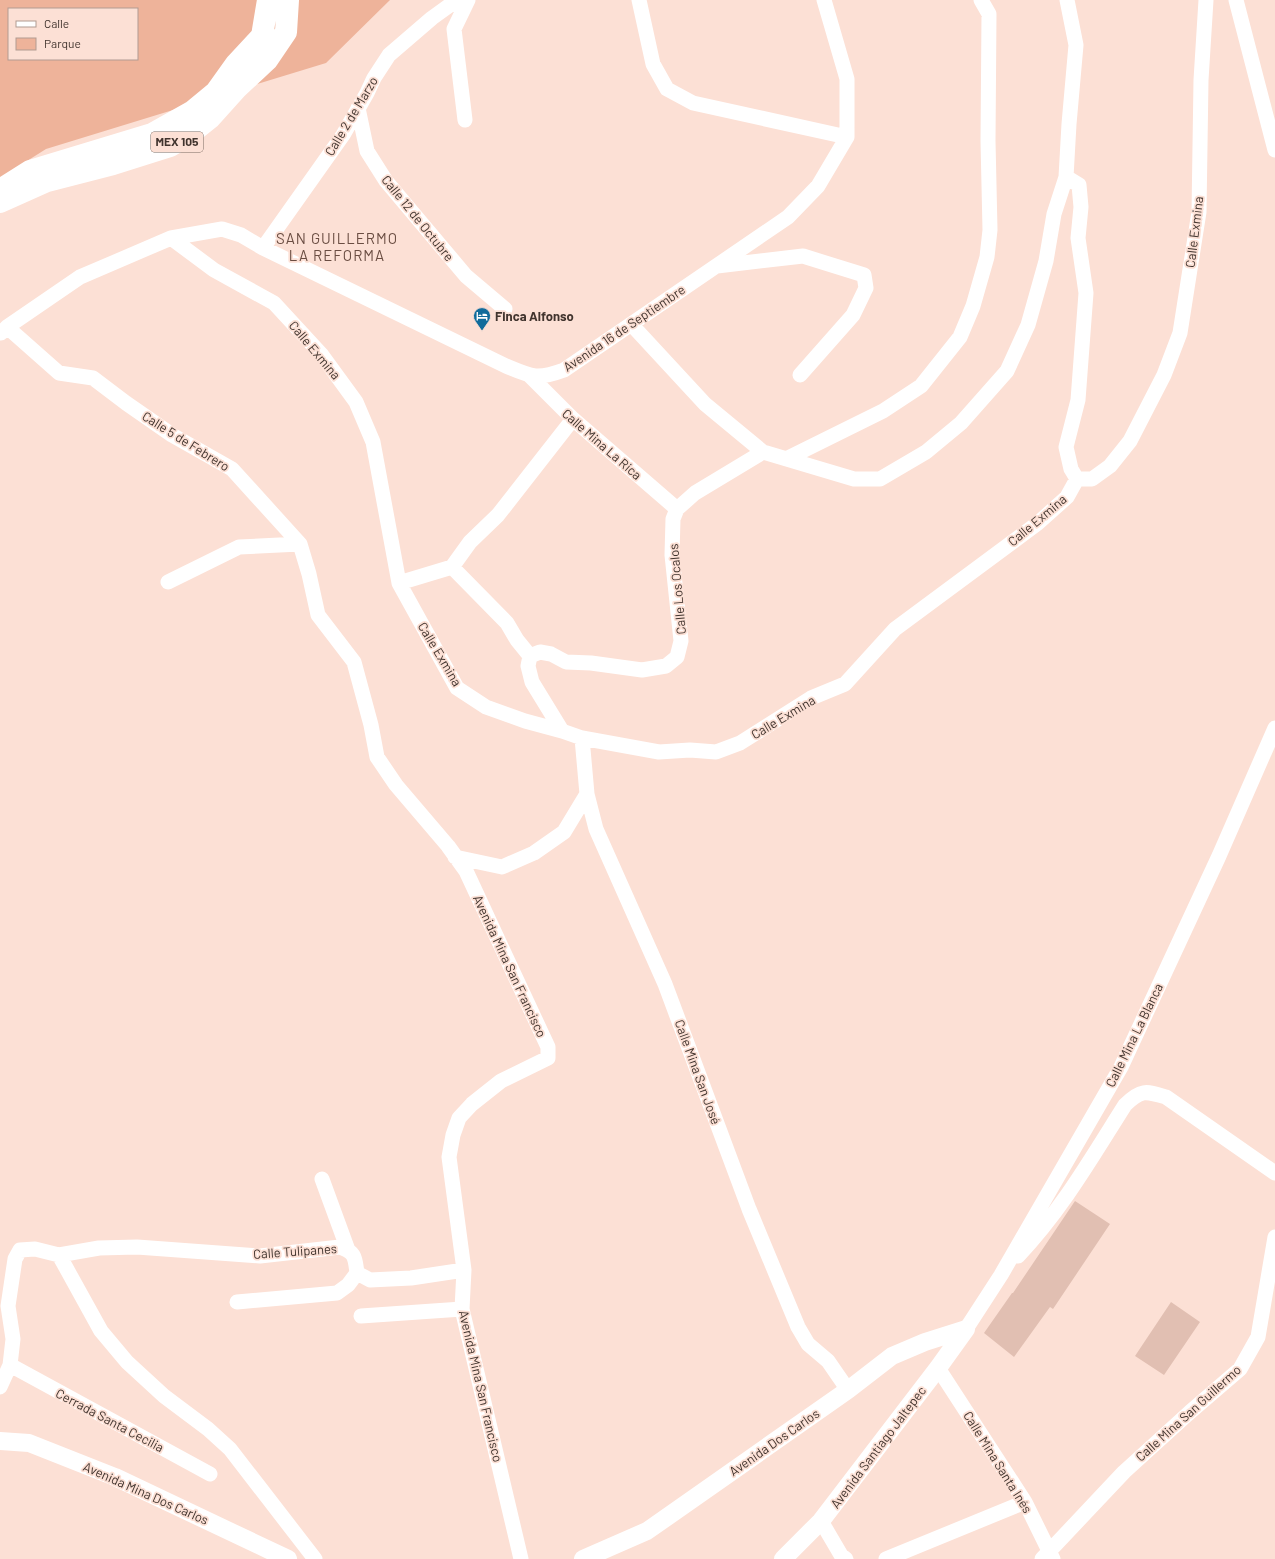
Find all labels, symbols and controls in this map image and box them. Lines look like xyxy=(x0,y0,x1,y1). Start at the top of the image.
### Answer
legend xyxy=(8,8,138,60)
text: Calle xyxy=(44,16,69,30)
text: Parque xyxy=(44,36,81,50)
street label: Calle 2 de Marzo xyxy=(321,73,381,159)
road number: MEX 105 xyxy=(151,132,203,152)
street label: Calle 12 de Octubre xyxy=(378,172,458,264)
street label: Calle Exmina xyxy=(1182,195,1206,269)
district label: SAN GUILLERMO LA REFORMA xyxy=(276,229,398,264)
street label: Avenida 16 de Septiembre xyxy=(560,281,688,375)
hotel icon: Finca Alfonso xyxy=(472,306,492,331)
place label: Finca Alfonso xyxy=(495,308,574,324)
street label: Calle Exmina xyxy=(286,317,344,383)
street label: Calle Mina La Rica xyxy=(559,405,645,483)
street label: Calle 5 de Febrero xyxy=(139,408,233,474)
street label: Calle Exmina xyxy=(1004,491,1070,549)
street label: Calle Los Ocalos xyxy=(665,543,689,635)
street label: Calle Exmina xyxy=(415,619,465,689)
street label: Calle Exmina xyxy=(748,692,818,742)
street label: Avenida Mina San Francisco xyxy=(470,892,550,1040)
street label: Calle Mina La Blanca xyxy=(1102,980,1166,1090)
street label: Calle Mina San José xyxy=(672,1017,724,1127)
street label: Calle Tulipanes xyxy=(253,1240,337,1262)
street label: Avenida Mina San Francisco xyxy=(456,1308,506,1464)
street label: Calle Mina San Guillermo xyxy=(1132,1361,1244,1465)
street label: Avenida Santiago Jaltepec xyxy=(827,1383,929,1511)
street label: Cerrada Santa Cecilia xyxy=(53,1385,167,1455)
street label: Avenida Dos Carlos xyxy=(726,1405,822,1479)
street label: Calle Mina Santa Inés xyxy=(960,1408,1036,1516)
street label: Avenida Mina Dos Carlos xyxy=(81,1458,211,1528)

